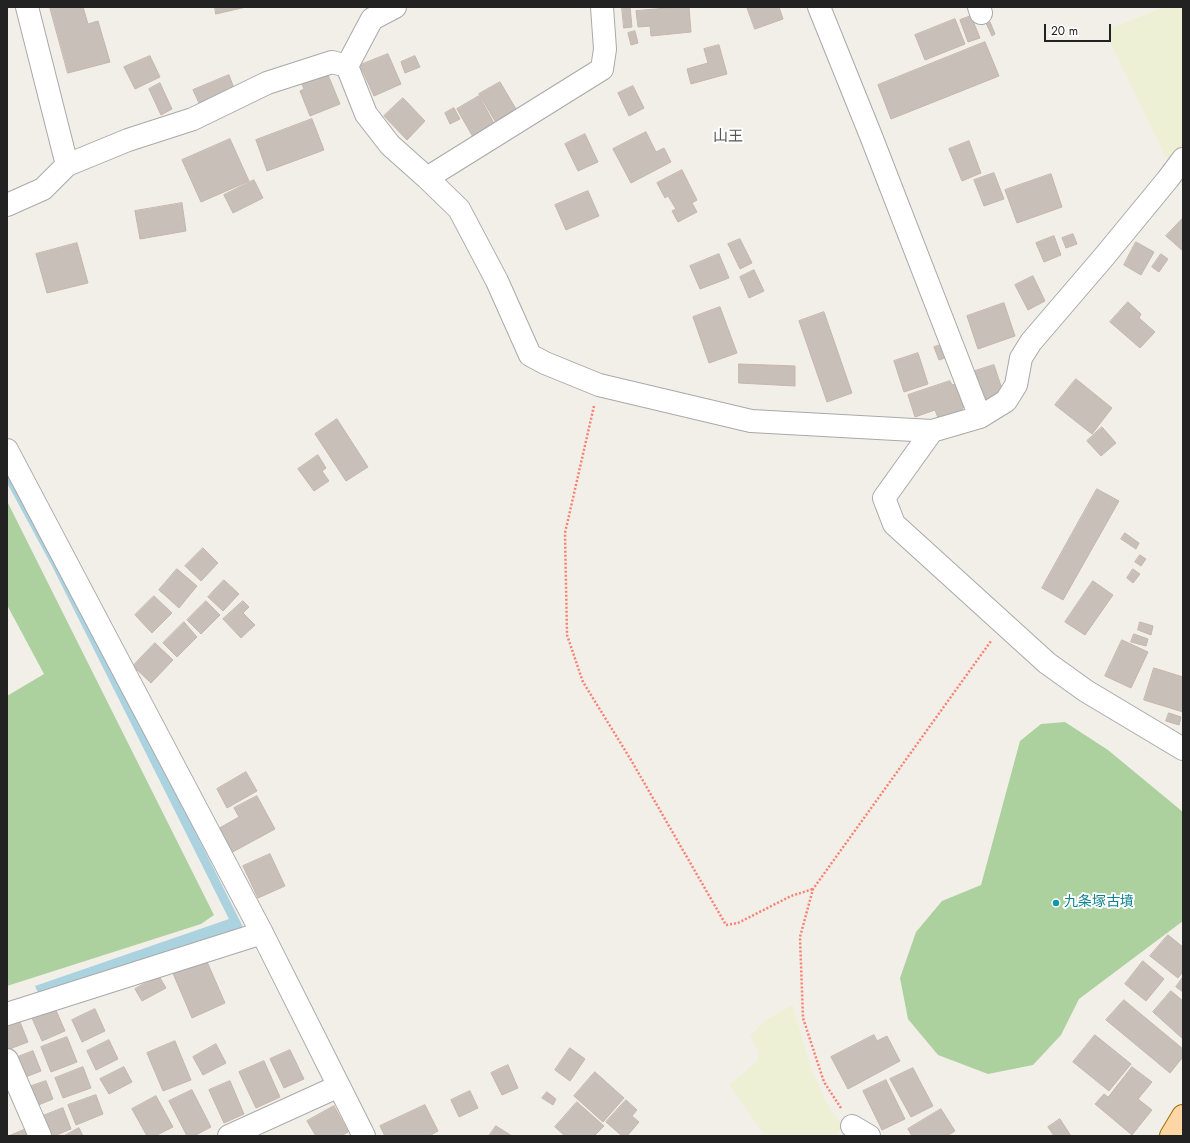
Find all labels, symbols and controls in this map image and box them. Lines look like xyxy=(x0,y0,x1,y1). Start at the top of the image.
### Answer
scale bar xyxy=(1046,16,1113,42)
text: 20 m xyxy=(1051,22,1078,40)
district label: 山王 xyxy=(713,128,743,146)
place label: 九条塚古墳 xyxy=(1064,895,1134,911)
marker: 九条塚古墳 xyxy=(1051,898,1061,908)

